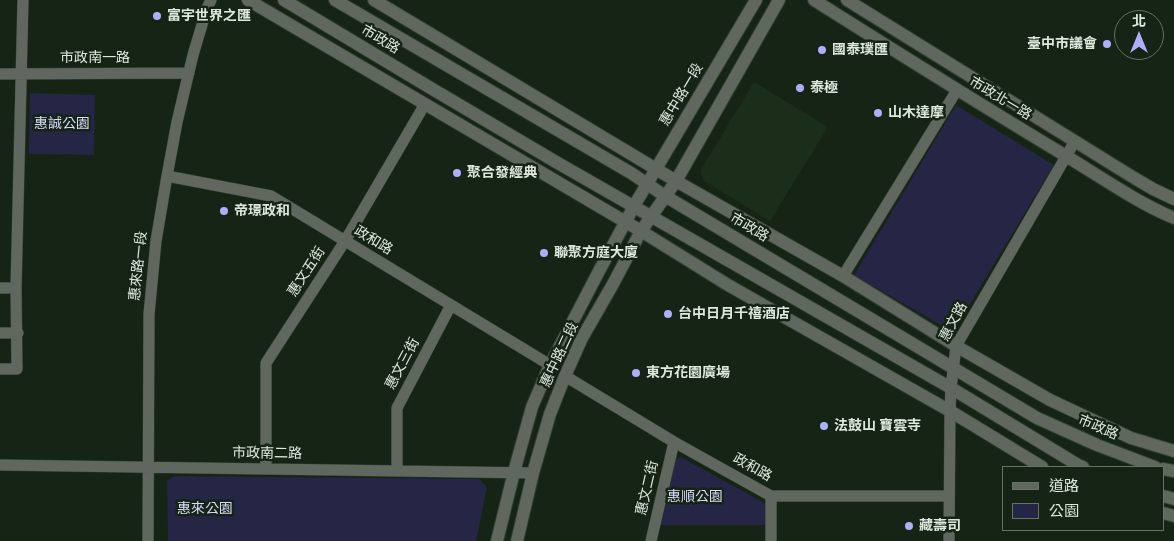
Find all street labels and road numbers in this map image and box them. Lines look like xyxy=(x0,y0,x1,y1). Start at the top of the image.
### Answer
street label: 市政路 xyxy=(358,22,402,58)
street label: 市政南一路 xyxy=(60,50,130,66)
street label: 惠中路一段 xyxy=(657,61,707,129)
street label: 市政北一路 xyxy=(966,74,1034,124)
street label: 市政路 xyxy=(727,210,771,246)
street label: 政和路 xyxy=(351,223,395,259)
street label: 惠來路一段 xyxy=(127,230,151,302)
street label: 惠文五街 xyxy=(285,244,329,300)
street label: 惠文路 xyxy=(937,300,971,344)
street label: 惠中路二段 xyxy=(538,320,582,390)
street label: 惠文三街 xyxy=(382,335,424,393)
street label: 市政路 xyxy=(1075,412,1121,444)
street label: 市政南二路 xyxy=(232,445,302,463)
street label: 政和路 xyxy=(730,450,774,486)
street label: 惠文二街 xyxy=(634,459,662,517)

